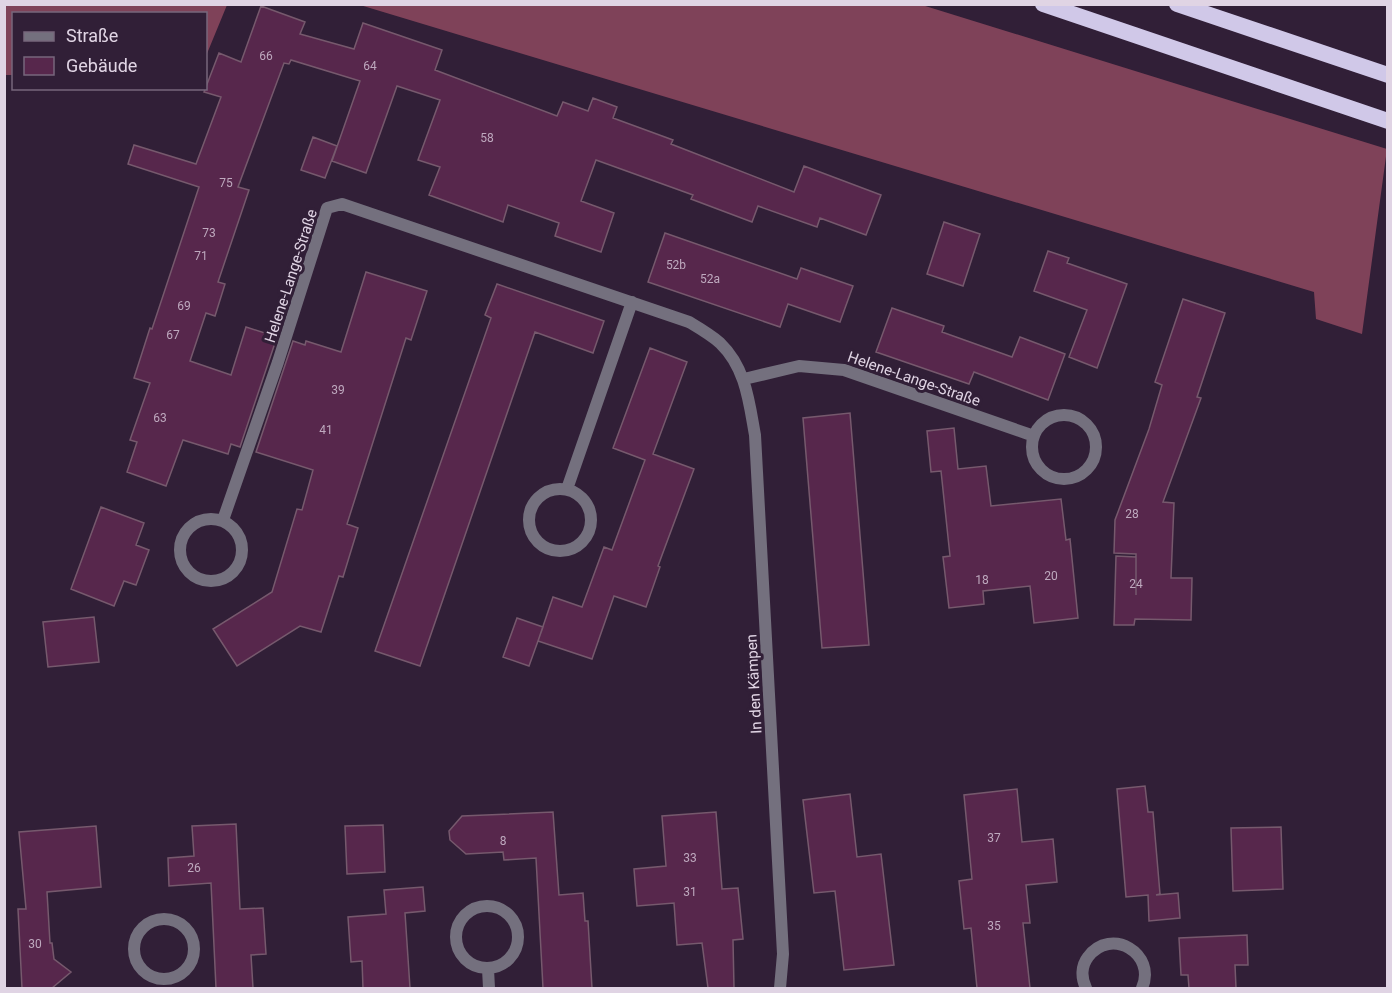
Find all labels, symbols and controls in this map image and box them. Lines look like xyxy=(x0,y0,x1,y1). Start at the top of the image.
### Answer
legend xyxy=(12,12,207,90)
text: Straße xyxy=(66,25,118,46)
house number: 66 xyxy=(259,49,273,63)
text: Gebäude xyxy=(66,55,137,76)
house number: 64 xyxy=(363,59,377,73)
house number: 58 xyxy=(480,131,494,145)
house number: 75 xyxy=(219,176,233,190)
street label: Helene-Lange-Straße xyxy=(261,207,321,345)
house number: 73 xyxy=(202,226,216,240)
house number: 71 xyxy=(194,249,208,263)
house number: 52b xyxy=(666,258,686,272)
house number: 52a xyxy=(700,272,720,286)
house number: 69 xyxy=(177,299,191,313)
house number: 67 xyxy=(166,328,180,342)
street label: Helene-Lange-Straße xyxy=(845,348,983,410)
house number: 39 xyxy=(331,383,345,397)
house number: 63 xyxy=(153,411,167,425)
house number: 41 xyxy=(319,423,333,437)
house number: 28 xyxy=(1125,507,1139,521)
house number: 20 xyxy=(1044,569,1058,583)
house number: 18 xyxy=(975,573,989,587)
house number: 24 xyxy=(1129,577,1143,591)
street label: In den Kämpen xyxy=(742,634,766,734)
house number: 37 xyxy=(987,831,1001,845)
house number: 8 xyxy=(500,834,507,848)
house number: 33 xyxy=(683,851,697,865)
house number: 26 xyxy=(187,861,201,875)
house number: 31 xyxy=(683,885,697,899)
house number: 35 xyxy=(987,919,1001,933)
house number: 30 xyxy=(28,937,42,951)

